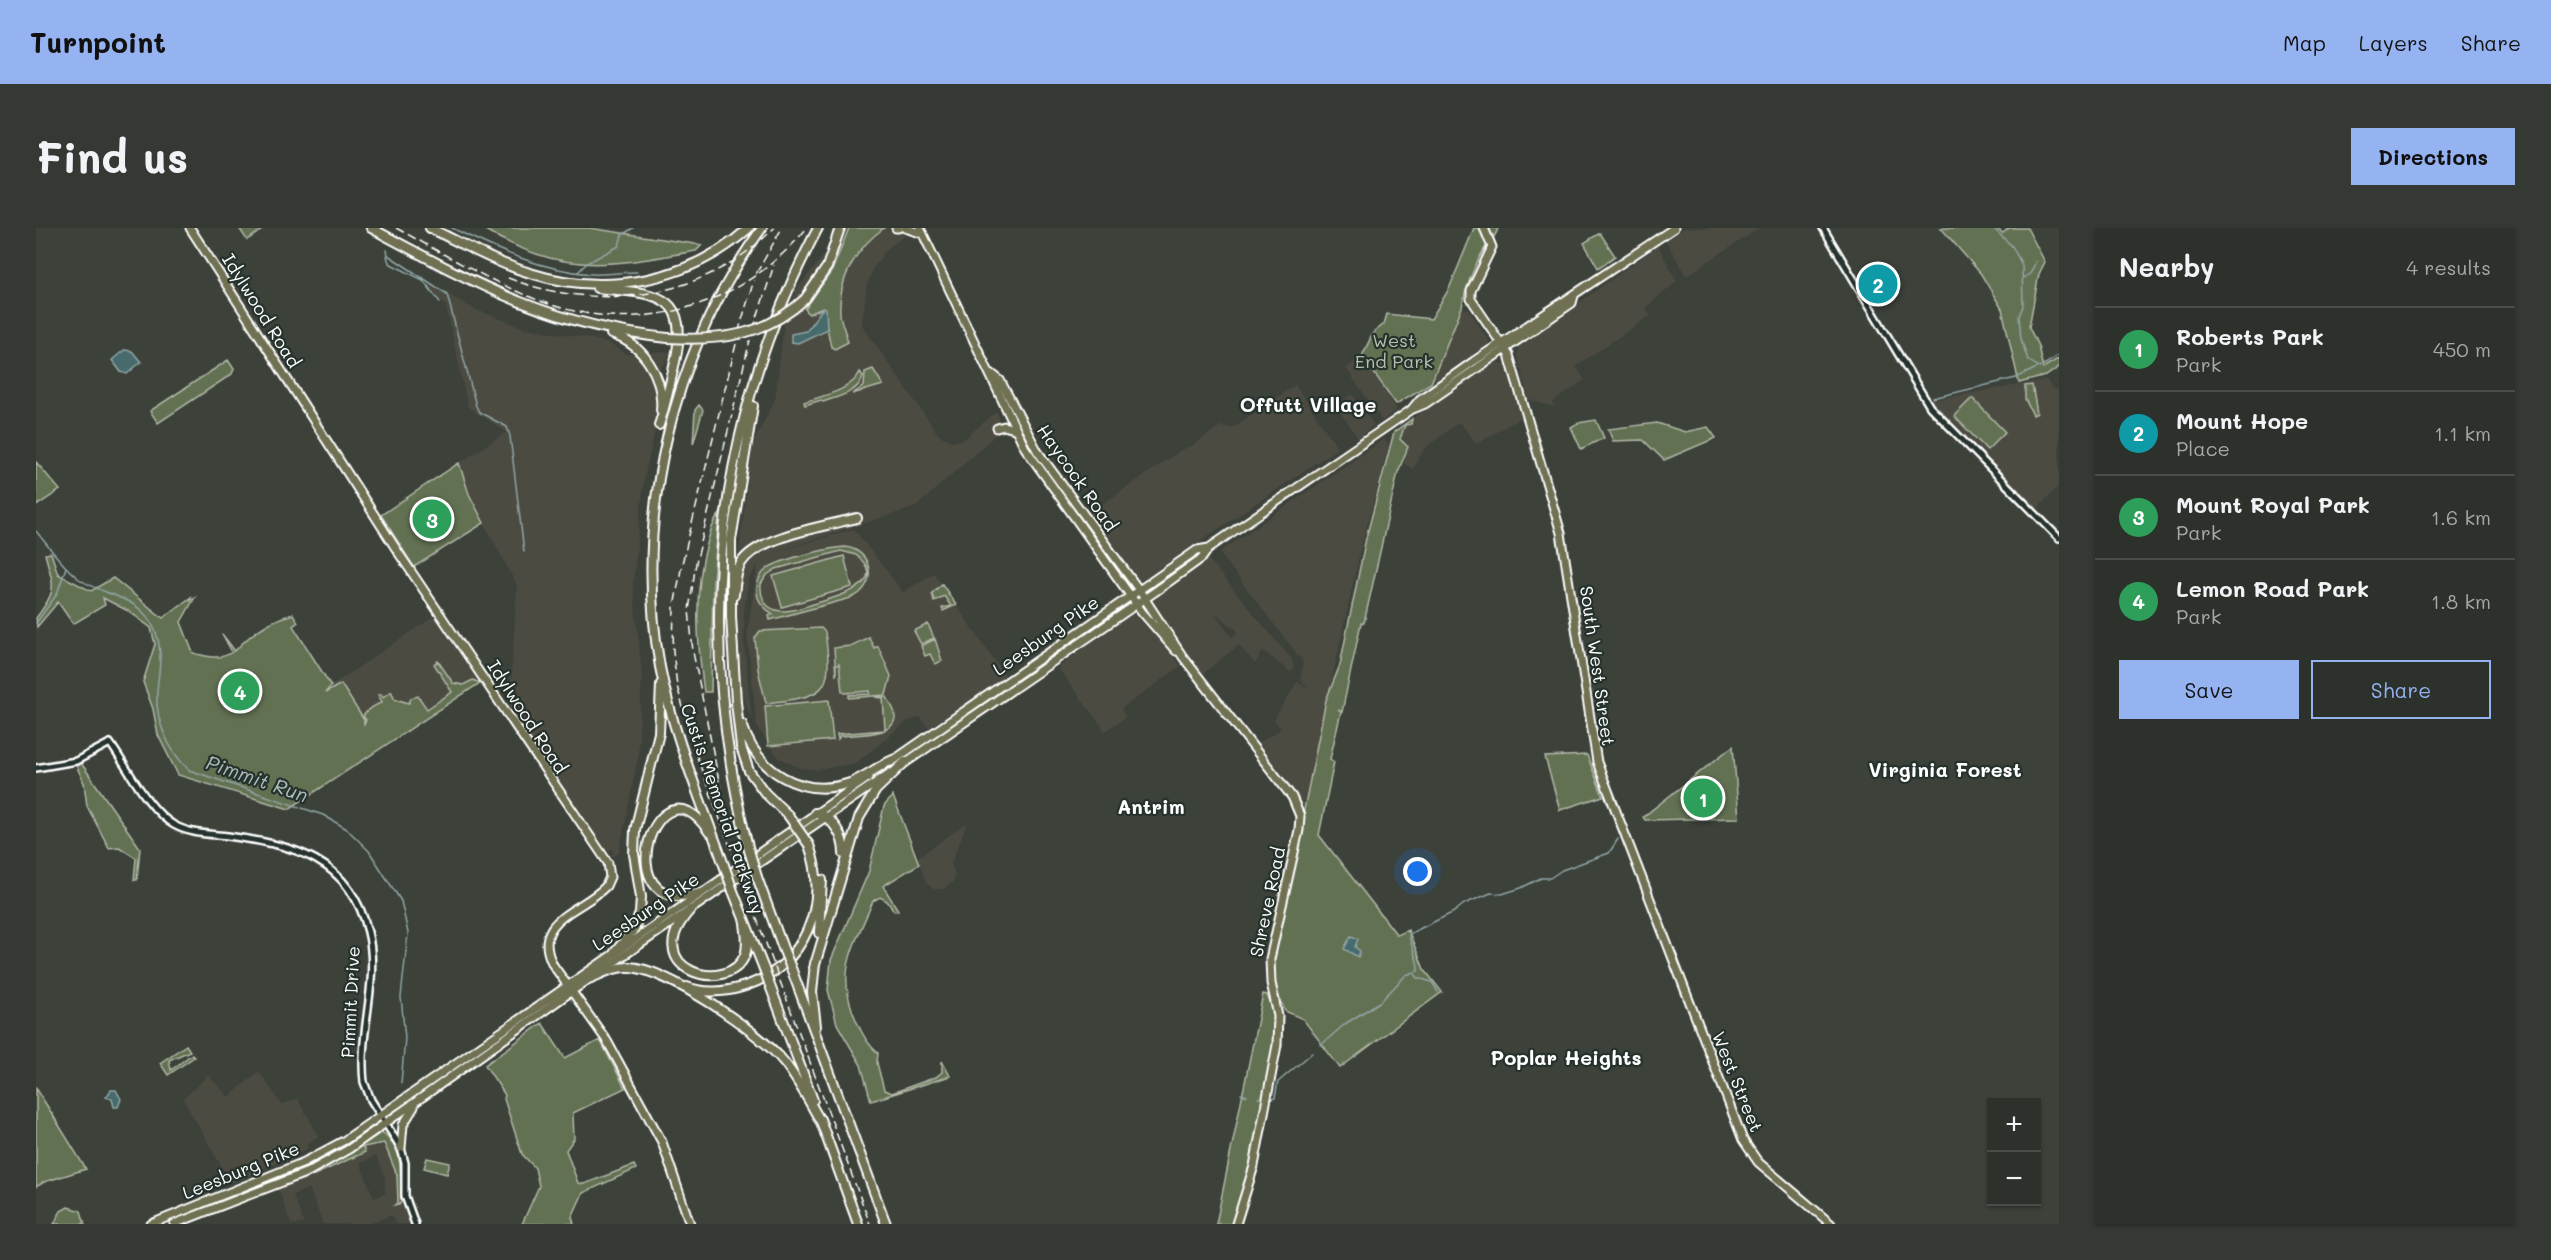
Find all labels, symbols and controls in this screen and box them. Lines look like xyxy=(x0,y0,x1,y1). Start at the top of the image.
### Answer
text: Turnpoint xyxy=(30,24,166,60)
text: Map xyxy=(2283,29,2326,56)
text: Layers xyxy=(2359,29,2428,56)
text: Share xyxy=(2461,29,2521,56)
button: Directions xyxy=(2351,128,2515,185)
text: Find us xyxy=(36,129,188,184)
street label: Idylwood Road xyxy=(217,249,307,372)
text: Nearby xyxy=(2119,250,2214,284)
text: 4 results xyxy=(2406,254,2491,280)
pin: 2 xyxy=(1858,262,1898,306)
text: Roberts Park xyxy=(2176,322,2324,351)
park label: West End Park xyxy=(1355,328,1433,373)
text: 1 xyxy=(2134,336,2143,362)
text: 450 m xyxy=(2433,336,2491,362)
text: Park xyxy=(2176,351,2221,377)
district label: Offutt Village xyxy=(1240,391,1376,417)
text: Mount Hope xyxy=(2176,406,2308,435)
street label: Haycock Road xyxy=(1032,419,1124,536)
text: 2 xyxy=(2133,420,2144,446)
text: 1.1 km xyxy=(2434,420,2491,446)
text: Place xyxy=(2176,435,2230,461)
text: Mount Royal Park xyxy=(2176,490,2370,519)
pin: 3 xyxy=(412,496,452,542)
text: 3 xyxy=(2133,504,2145,530)
text: 1.6 km xyxy=(2431,504,2491,530)
text: Park xyxy=(2176,519,2221,545)
text: Lemon Road Park xyxy=(2176,574,2369,603)
street label: South West Street xyxy=(1575,584,1621,747)
text: 4 xyxy=(2132,588,2145,614)
text: 1.8 km xyxy=(2431,588,2491,614)
street label: Leesburg Pike xyxy=(988,590,1103,681)
text: Park xyxy=(2176,603,2221,629)
street label: Idylwood Road xyxy=(482,655,573,778)
button: Save xyxy=(2119,660,2299,719)
button: Share xyxy=(2311,660,2491,719)
pin: 4 xyxy=(220,668,260,714)
street label: Custis Memorial Parkway xyxy=(676,700,770,917)
water label: Pimmit Run xyxy=(203,748,312,808)
district label: Virginia Forest xyxy=(1868,756,2022,782)
pin: 1 xyxy=(1684,776,1722,820)
district label: Antrim xyxy=(1117,793,1185,819)
street label: Shreve Road xyxy=(1244,845,1290,959)
your location xyxy=(1403,857,1432,886)
street label: Leesburg Pike xyxy=(587,866,704,956)
street label: Pimmit Drive xyxy=(335,945,365,1058)
street label: West Street xyxy=(1707,1028,1769,1136)
district label: Poplar Heights xyxy=(1491,1044,1641,1070)
map controls xyxy=(1987,1098,2041,1206)
button: + xyxy=(1987,1098,2041,1152)
street label: Leesburg Pike xyxy=(179,1136,303,1204)
button: − xyxy=(1987,1152,2041,1206)

